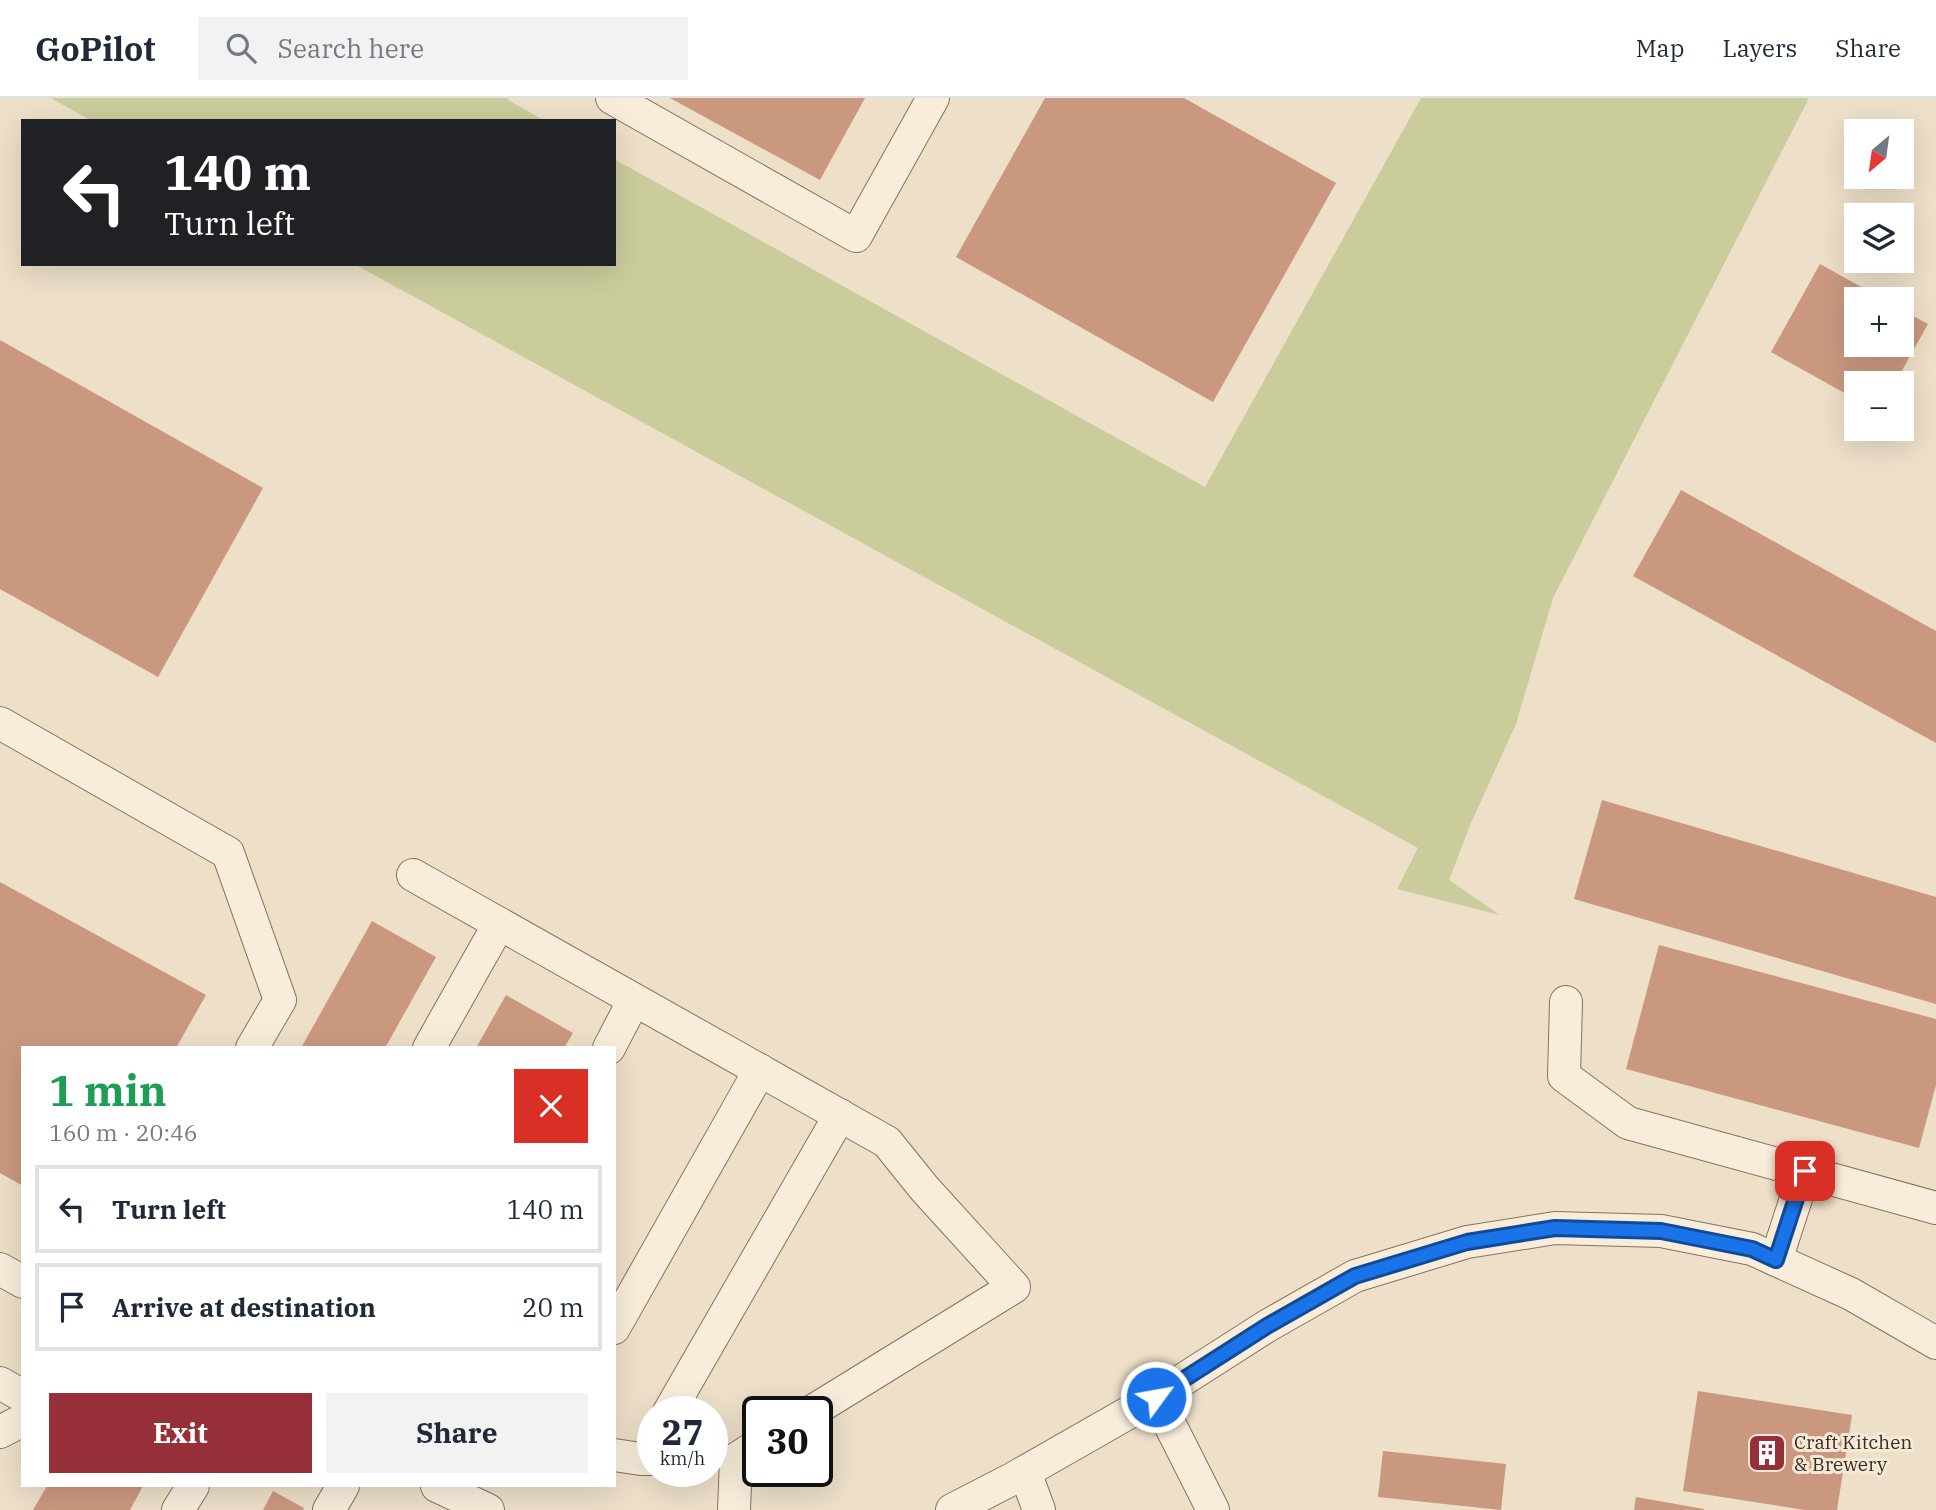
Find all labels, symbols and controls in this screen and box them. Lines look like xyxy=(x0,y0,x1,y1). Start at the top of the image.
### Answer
search box xyxy=(198,17,688,80)
text: GoPilot xyxy=(35,27,156,70)
icon: search xyxy=(222,29,260,67)
text: Search here xyxy=(278,31,424,65)
text: Map xyxy=(1636,32,1684,64)
text: Layers xyxy=(1722,32,1797,64)
text: Share xyxy=(1835,32,1901,64)
north arrow xyxy=(1844,119,1914,189)
map controls xyxy=(1844,119,1914,441)
text: 140 m xyxy=(164,140,311,203)
icon: left xyxy=(49,147,140,238)
text: Turn left xyxy=(164,202,295,244)
button: layers xyxy=(1844,203,1914,273)
button: + xyxy=(1844,287,1914,357)
button: − xyxy=(1844,371,1914,441)
text: 1 min xyxy=(49,1063,167,1118)
button: close xyxy=(514,1069,588,1143)
text: 160 m · 20:46 xyxy=(49,1117,198,1147)
pin xyxy=(1775,1141,1835,1201)
icon: arrive xyxy=(1786,1152,1824,1190)
icon: left xyxy=(53,1190,91,1228)
text: Turn left xyxy=(112,1192,226,1226)
text: 140 m xyxy=(506,1192,584,1226)
icon: arrive xyxy=(53,1288,91,1326)
text: Arrive at destination xyxy=(112,1290,376,1324)
text: 20 m xyxy=(522,1290,584,1324)
position arrow xyxy=(1119,1360,1193,1434)
button: Exit xyxy=(49,1393,312,1473)
button: Share xyxy=(326,1393,588,1473)
speed limit sign: 30 xyxy=(742,1396,833,1487)
text: 27 xyxy=(661,1409,704,1455)
place label: Craft Kitchen & Brewery xyxy=(1794,1430,1912,1476)
building icon: Craft Kitchen & Brewery xyxy=(1746,1432,1788,1474)
text: km/h xyxy=(660,1447,705,1470)

